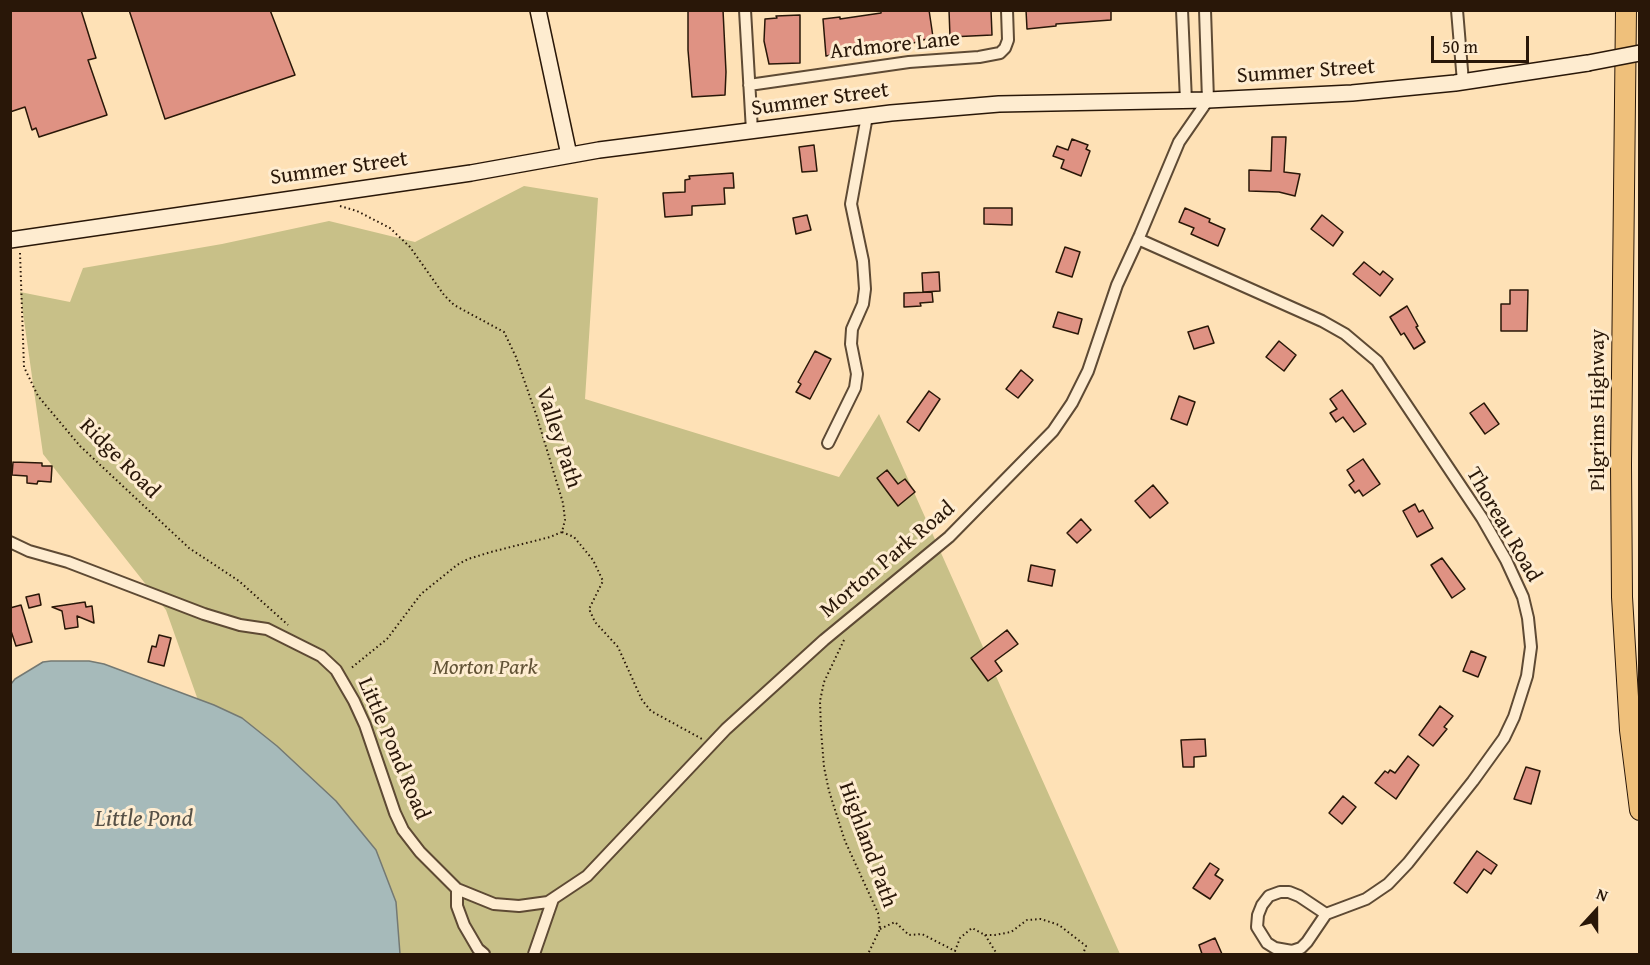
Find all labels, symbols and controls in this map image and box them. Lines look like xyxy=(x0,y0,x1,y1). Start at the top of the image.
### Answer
scale bar xyxy=(1434,24,1532,62)
street label: Ardmore Lane xyxy=(829,26,961,66)
text: 50 m xyxy=(1442,33,1478,60)
street label: Summer Street xyxy=(1236,54,1376,90)
street label: Summer Street xyxy=(750,77,890,123)
street label: Summer Street xyxy=(269,146,409,192)
street label: Pilgrims Highway xyxy=(1585,329,1611,491)
street label: Valley Path xyxy=(529,384,587,492)
street label: Ridge Road xyxy=(73,413,165,505)
street label: Thoreau Road xyxy=(1460,463,1546,587)
street label: Morton Park Road xyxy=(815,496,961,624)
park label: Morton Park xyxy=(432,655,538,681)
street label: Little Pond Road xyxy=(351,674,435,824)
street label: Highland Path xyxy=(832,778,902,912)
water label: Little Pond xyxy=(95,806,193,834)
north arrow xyxy=(1566,881,1626,941)
text: N xyxy=(1593,881,1612,907)

